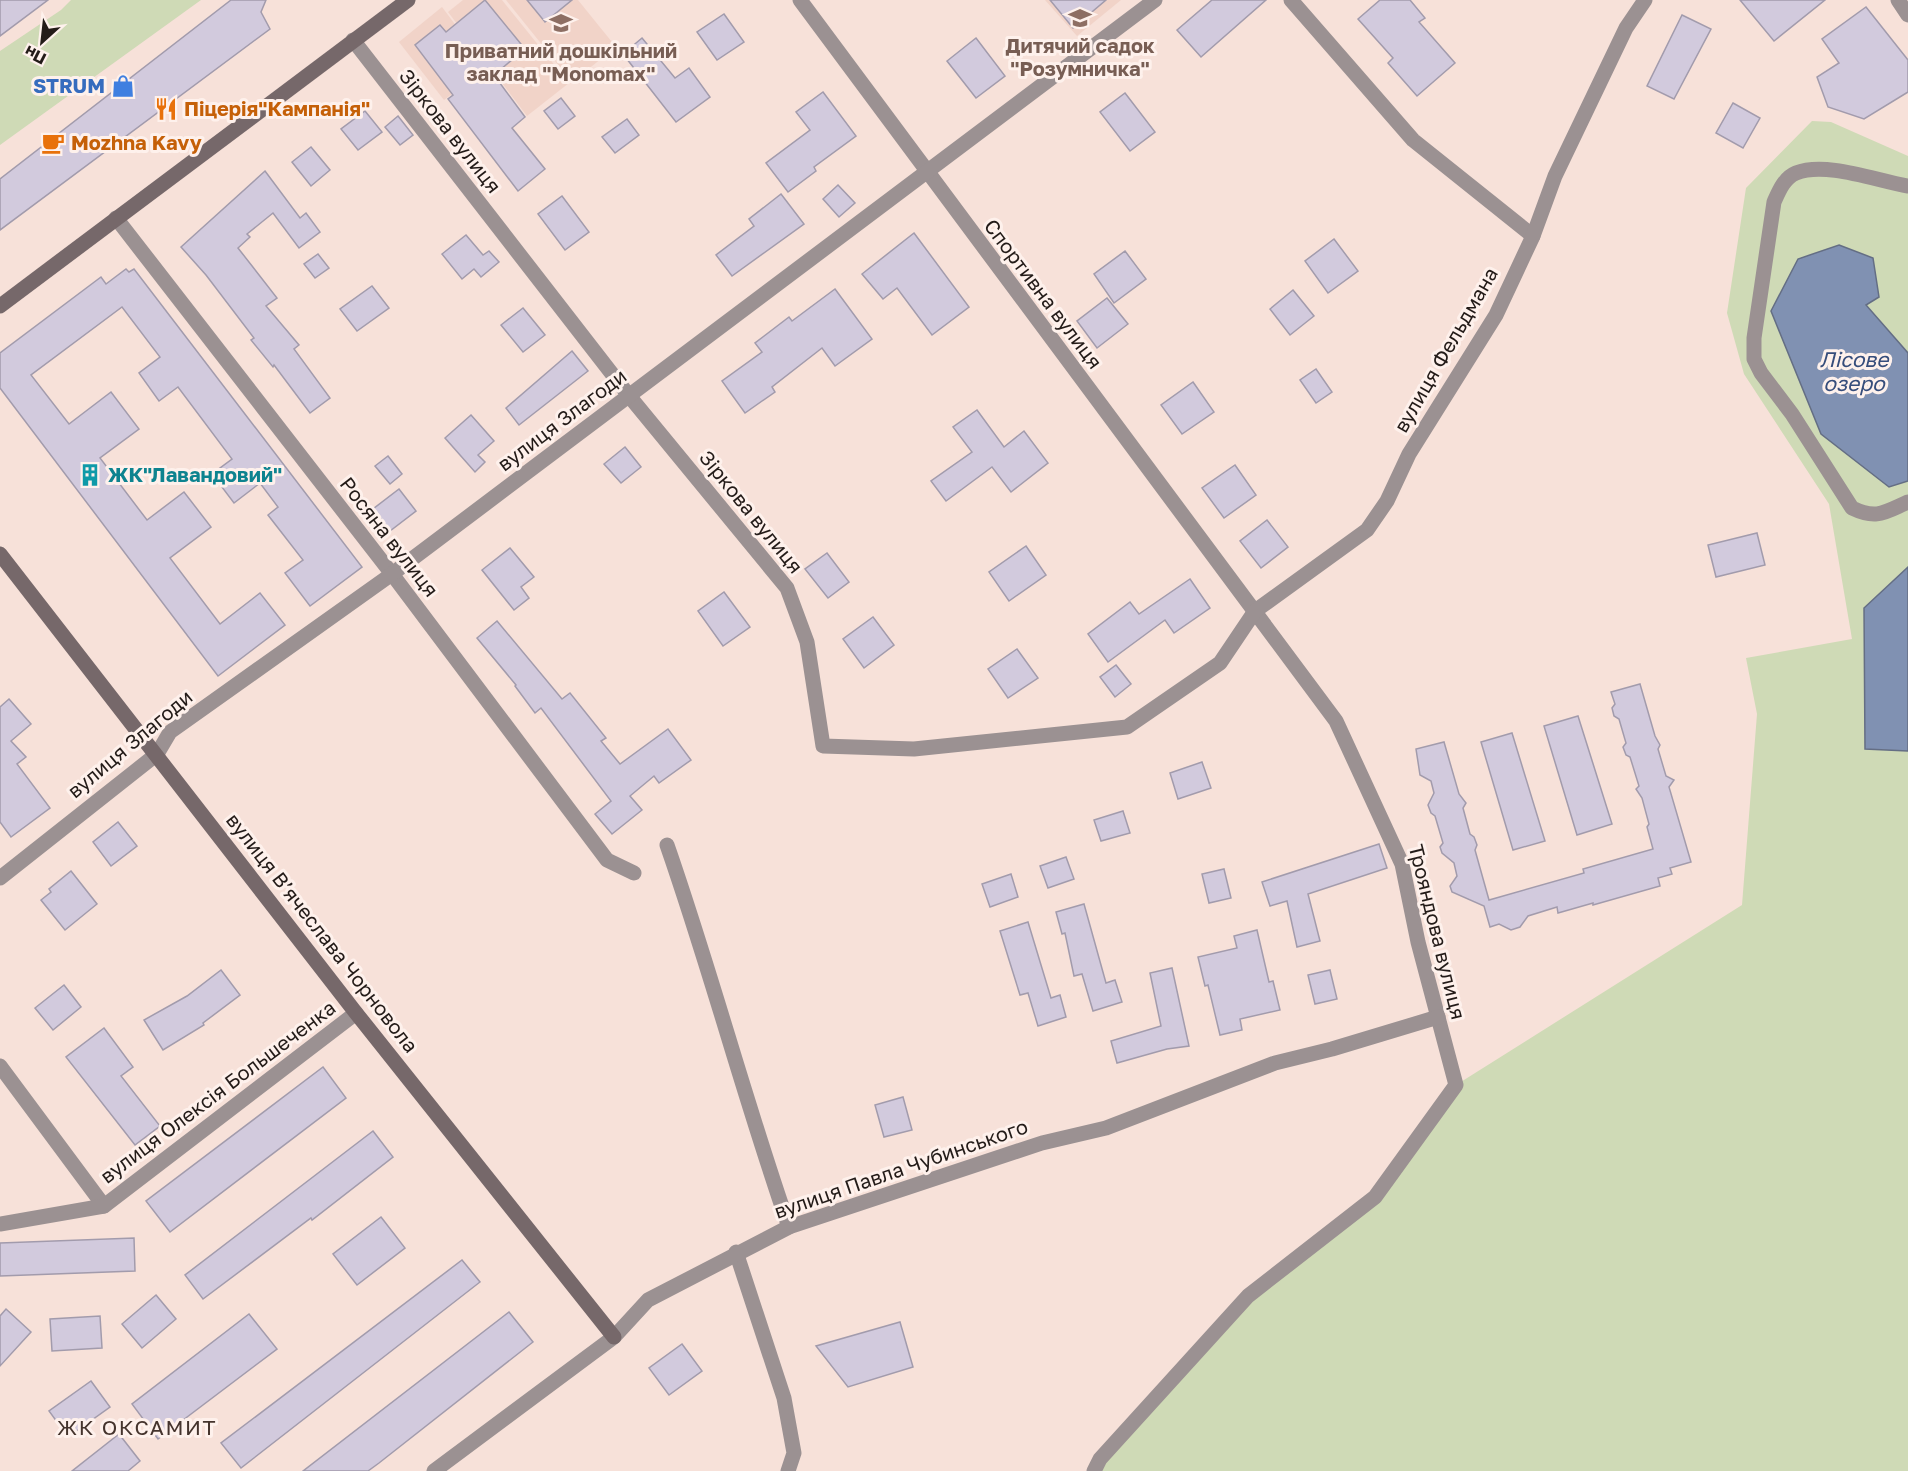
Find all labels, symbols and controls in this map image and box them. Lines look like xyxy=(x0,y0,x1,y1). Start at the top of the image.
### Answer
school or university icon: Дитячий садок "Розумничка" xyxy=(1067,5,1093,31)
school or university icon: Приватний дошкільний заклад "Monomax" xyxy=(548,10,574,36)
north arrow xyxy=(12,12,72,72)
place label: Дитячий садок "Розумничка" xyxy=(1005,33,1155,80)
place label: Приватний дошкільний заклад "Monomax" xyxy=(445,38,677,85)
text: Пн xyxy=(21,42,49,69)
street label: Зіркова вулиця xyxy=(395,64,507,197)
place label: STRUM xyxy=(33,73,105,97)
shop icon: STRUM xyxy=(110,73,136,99)
restaurant icon: Піцерія"Кампанія" xyxy=(153,96,179,122)
place label: Піцерія"Кампанія" xyxy=(184,96,370,120)
cafe icon: Mozhna Kavy xyxy=(40,130,66,156)
place label: Mozhna Kavy xyxy=(71,130,202,154)
street label: Спортивна вулиця xyxy=(980,214,1108,373)
street label: вулиця Фельдмана xyxy=(1388,263,1502,436)
water label: Лісове озеро xyxy=(1820,346,1890,396)
street label: вулиця Злагоди xyxy=(492,363,631,476)
street label: Зіркова вулиця xyxy=(695,445,809,578)
building icon: ЖК"Лавандовий" xyxy=(77,462,103,488)
place label: ЖК"Лавандовий" xyxy=(108,462,282,486)
street label: Росяна вулиця xyxy=(336,472,444,601)
street label: вулиця Злагоди xyxy=(62,684,197,802)
street label: вулиця Вʼячеслава Чорновола xyxy=(222,808,424,1057)
street label: Трояндова вулиця xyxy=(1405,842,1471,1022)
street label: вулиця Олексія Большеченка xyxy=(95,995,340,1188)
street label: вулиця Павла Чубинського xyxy=(771,1113,1031,1223)
district label: ЖК ОКСАМИТ xyxy=(57,1414,217,1440)

